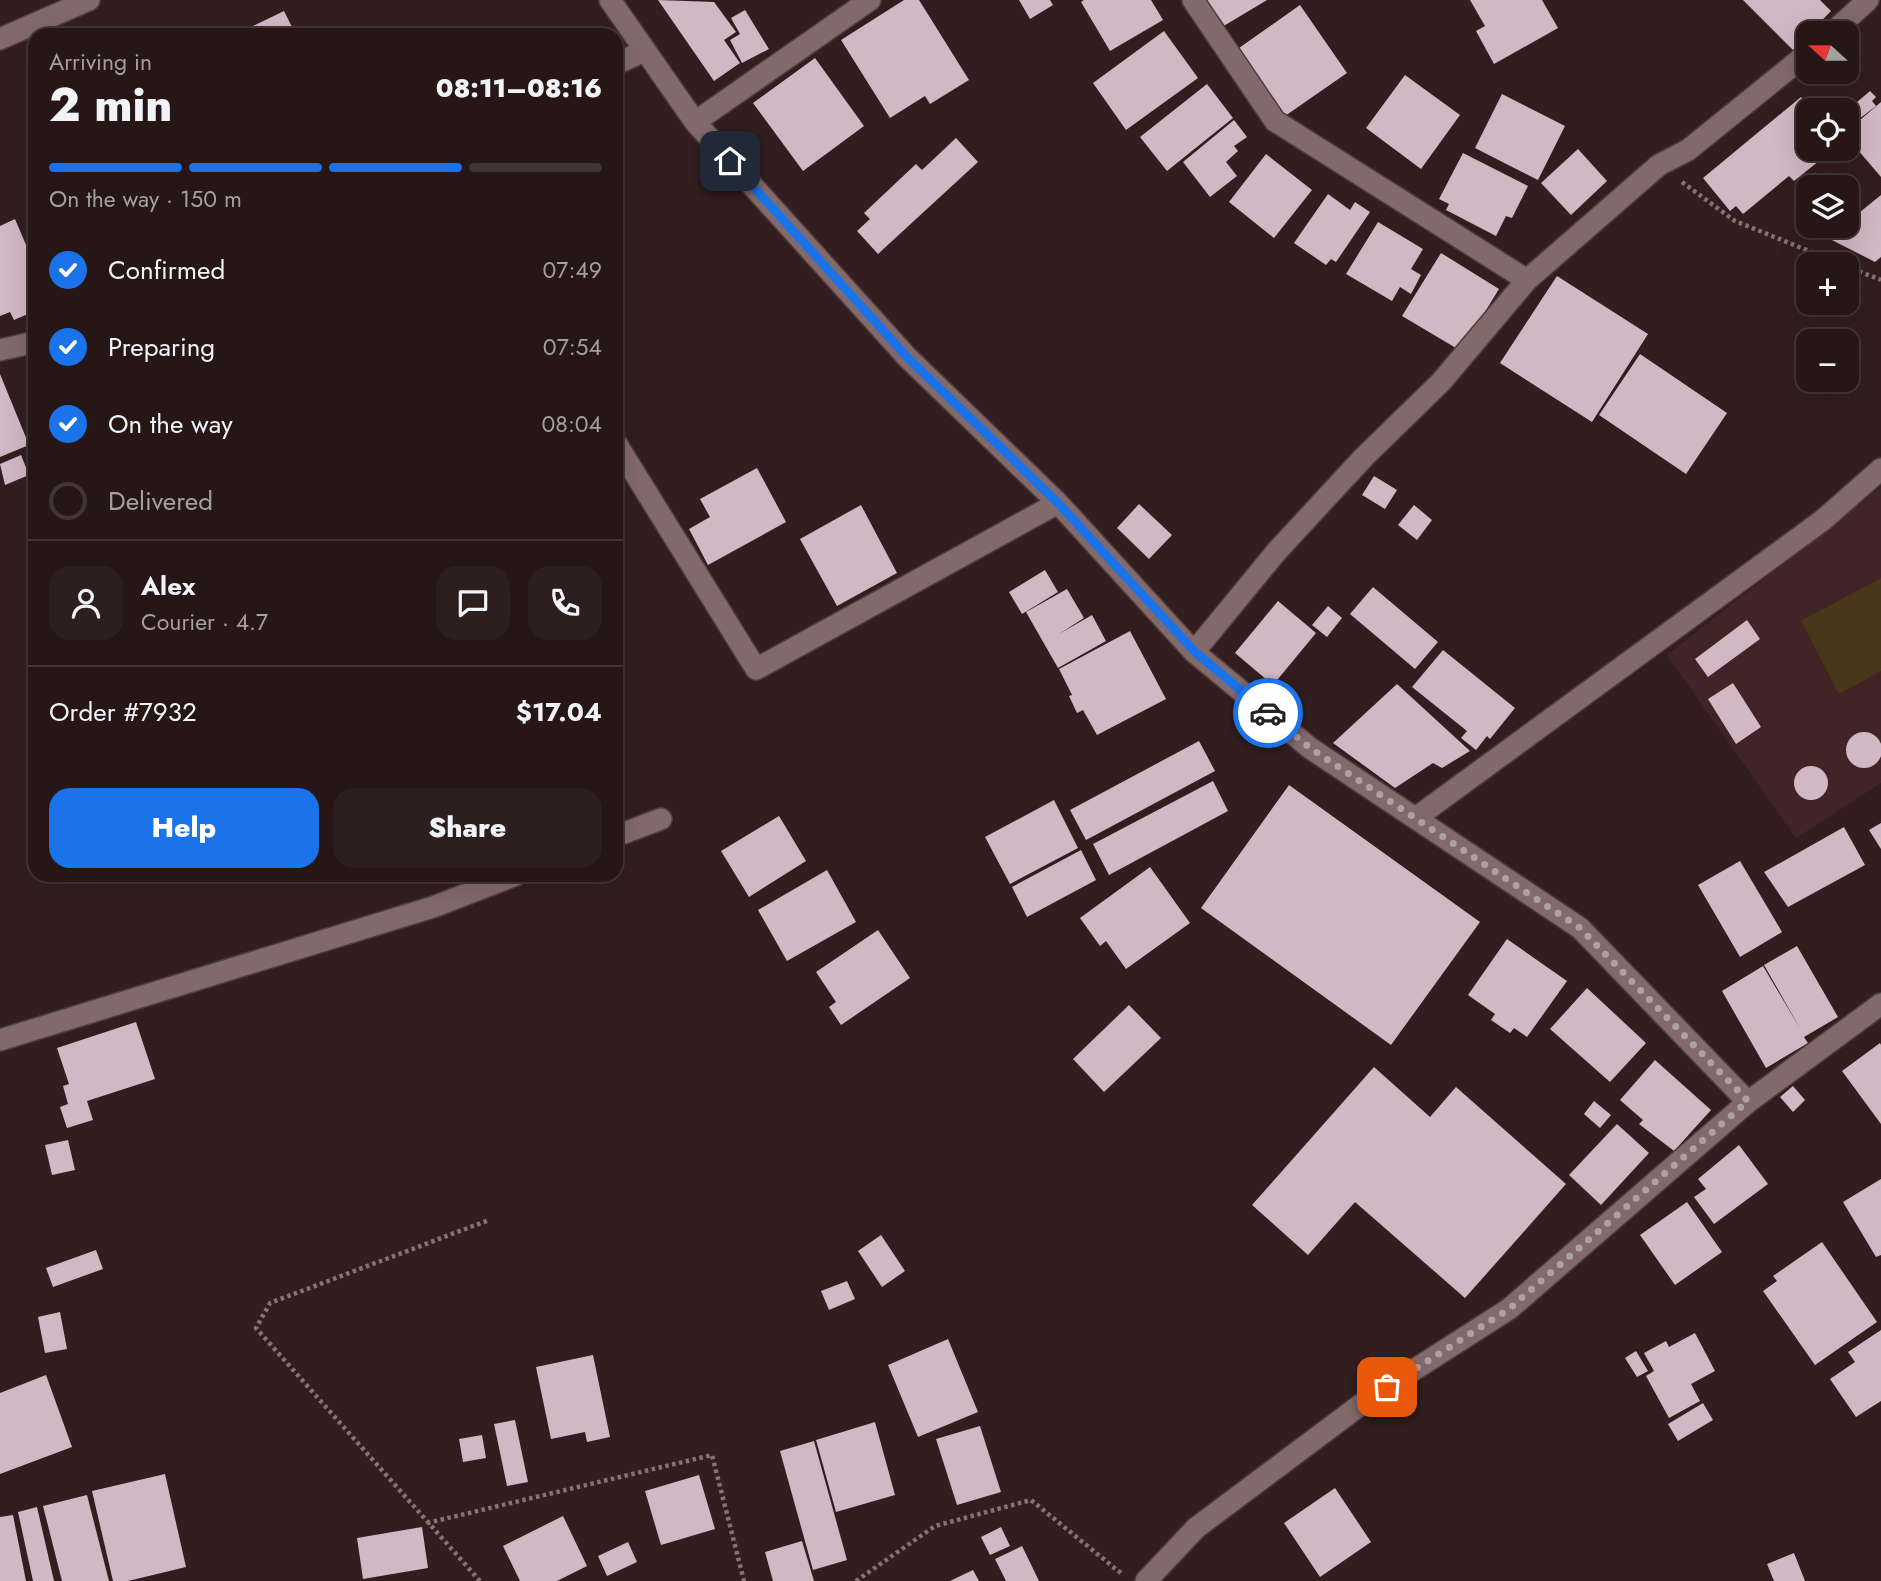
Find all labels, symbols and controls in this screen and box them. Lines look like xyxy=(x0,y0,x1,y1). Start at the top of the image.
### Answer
north arrow xyxy=(1796,21,1858,84)
map controls xyxy=(1796,21,1859,392)
text: Arriving in xyxy=(49,45,152,79)
text: 08:11–08:16 xyxy=(436,69,602,107)
text: 2 min xyxy=(49,72,173,138)
button: locate xyxy=(1796,98,1859,161)
pin xyxy=(700,131,760,191)
icon: home xyxy=(711,142,749,180)
button: layers xyxy=(1796,175,1859,238)
text: On the way · 150 m xyxy=(49,182,242,216)
icon: check xyxy=(49,251,87,289)
text: Confirmed xyxy=(108,251,225,289)
button: + xyxy=(1796,252,1859,315)
text: 07:49 xyxy=(543,253,602,287)
icon: check xyxy=(49,328,87,366)
text: Preparing xyxy=(108,328,215,366)
button: − xyxy=(1796,329,1859,392)
text: 07:54 xyxy=(543,330,602,364)
icon: check xyxy=(49,405,87,443)
text: On the way xyxy=(108,405,233,443)
text: 08:04 xyxy=(542,407,602,441)
text: Delivered xyxy=(108,482,213,520)
button: person xyxy=(49,566,123,640)
button: chat xyxy=(436,566,510,640)
button: phone xyxy=(528,566,602,640)
text: Alex xyxy=(141,567,195,605)
text: Courier · 4.7 xyxy=(141,605,268,639)
courier xyxy=(1233,678,1303,748)
text: Order #7932 xyxy=(49,693,197,731)
text: $17.04 xyxy=(516,693,602,731)
icon: car xyxy=(1249,694,1287,732)
button: Help xyxy=(49,788,319,868)
button: Share xyxy=(333,788,602,868)
pin xyxy=(1357,1357,1417,1417)
icon: bag xyxy=(1368,1368,1406,1406)

